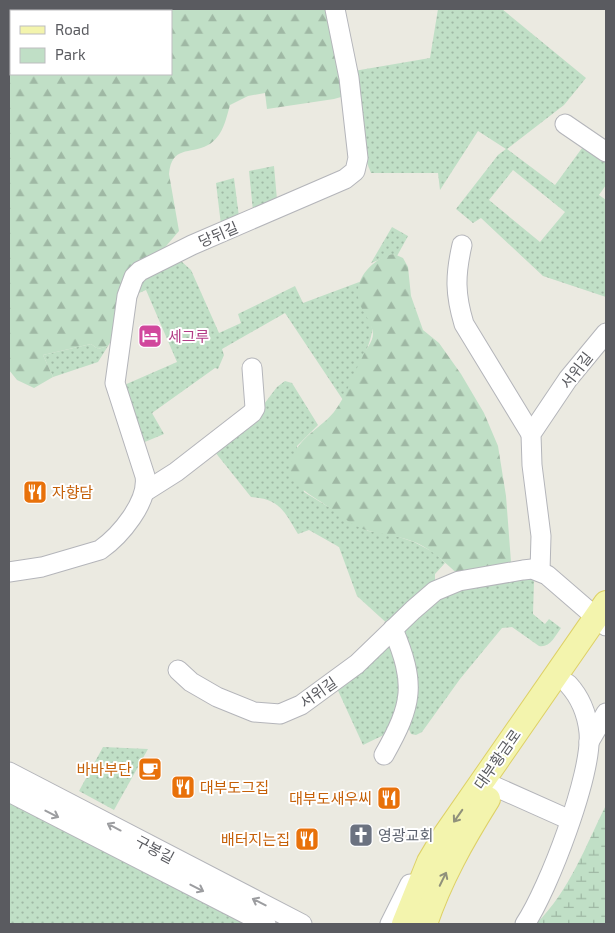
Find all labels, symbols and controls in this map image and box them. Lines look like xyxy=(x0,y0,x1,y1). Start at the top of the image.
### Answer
legend xyxy=(10,10,172,75)
text: Road xyxy=(55,20,90,38)
text: Park xyxy=(55,45,86,63)
street label: 당뒤길 xyxy=(195,218,241,250)
hotel icon: 세그루 xyxy=(137,323,163,349)
place label: 세그루 xyxy=(168,327,209,345)
street label: 서위길 xyxy=(556,348,596,392)
restaurant icon: 자향담 xyxy=(22,479,48,505)
place label: 자향담 xyxy=(52,483,94,501)
street label: 서위길 xyxy=(296,673,340,711)
street label: 대부황금로 xyxy=(470,726,524,792)
cafe icon: 바바부단 xyxy=(137,756,163,782)
place label: 바바부단 xyxy=(77,760,132,778)
restaurant icon: 대부도그집 xyxy=(170,774,196,800)
place label: 대부도그집 xyxy=(200,778,269,796)
restaurant icon: 대부도새우씨 xyxy=(376,785,402,811)
place label: 대부도새우씨 xyxy=(289,789,372,807)
one-way arrow xyxy=(453,809,463,823)
one-way arrow xyxy=(44,810,59,819)
one-way arrow xyxy=(107,822,122,831)
church icon: 영광교회 xyxy=(348,822,374,848)
restaurant icon: 배터지는집 xyxy=(294,826,320,852)
place label: 영광교회 xyxy=(378,826,433,844)
place label: 배터지는집 xyxy=(221,830,290,848)
street label: 구봉길 xyxy=(132,831,178,867)
one-way arrow xyxy=(439,872,448,887)
one-way arrow xyxy=(189,883,204,893)
one-way arrow xyxy=(251,897,266,907)

